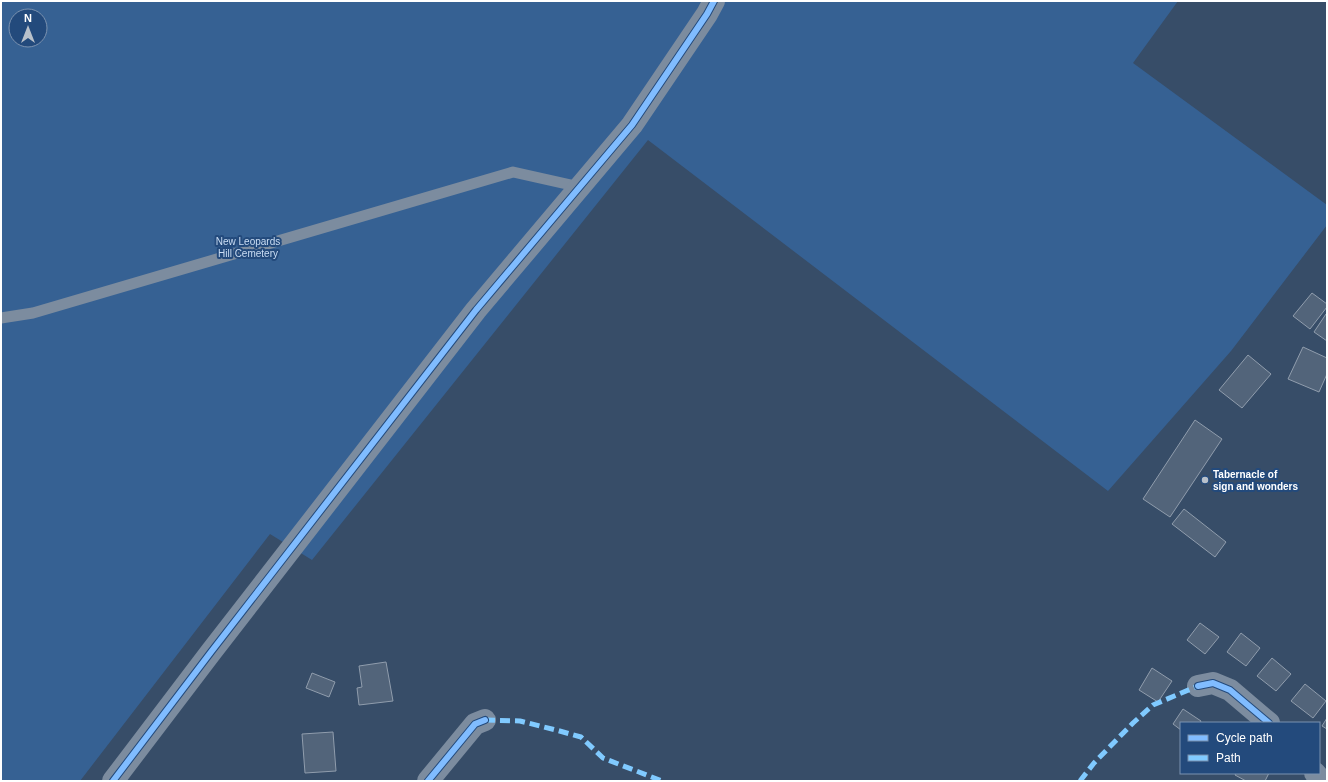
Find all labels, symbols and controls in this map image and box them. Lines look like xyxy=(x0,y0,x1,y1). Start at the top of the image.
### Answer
north arrow xyxy=(8,8,48,48)
text: N xyxy=(24,12,32,24)
park label: New Leopards Hill Cemetery xyxy=(216,236,280,259)
place label: Tabernacle of sign and wonders xyxy=(1213,469,1298,492)
marker: Tabernacle of sign and wonders xyxy=(1200,475,1210,485)
legend xyxy=(1180,722,1320,774)
text: Cycle path xyxy=(1216,731,1273,745)
text: Path xyxy=(1216,751,1241,765)

